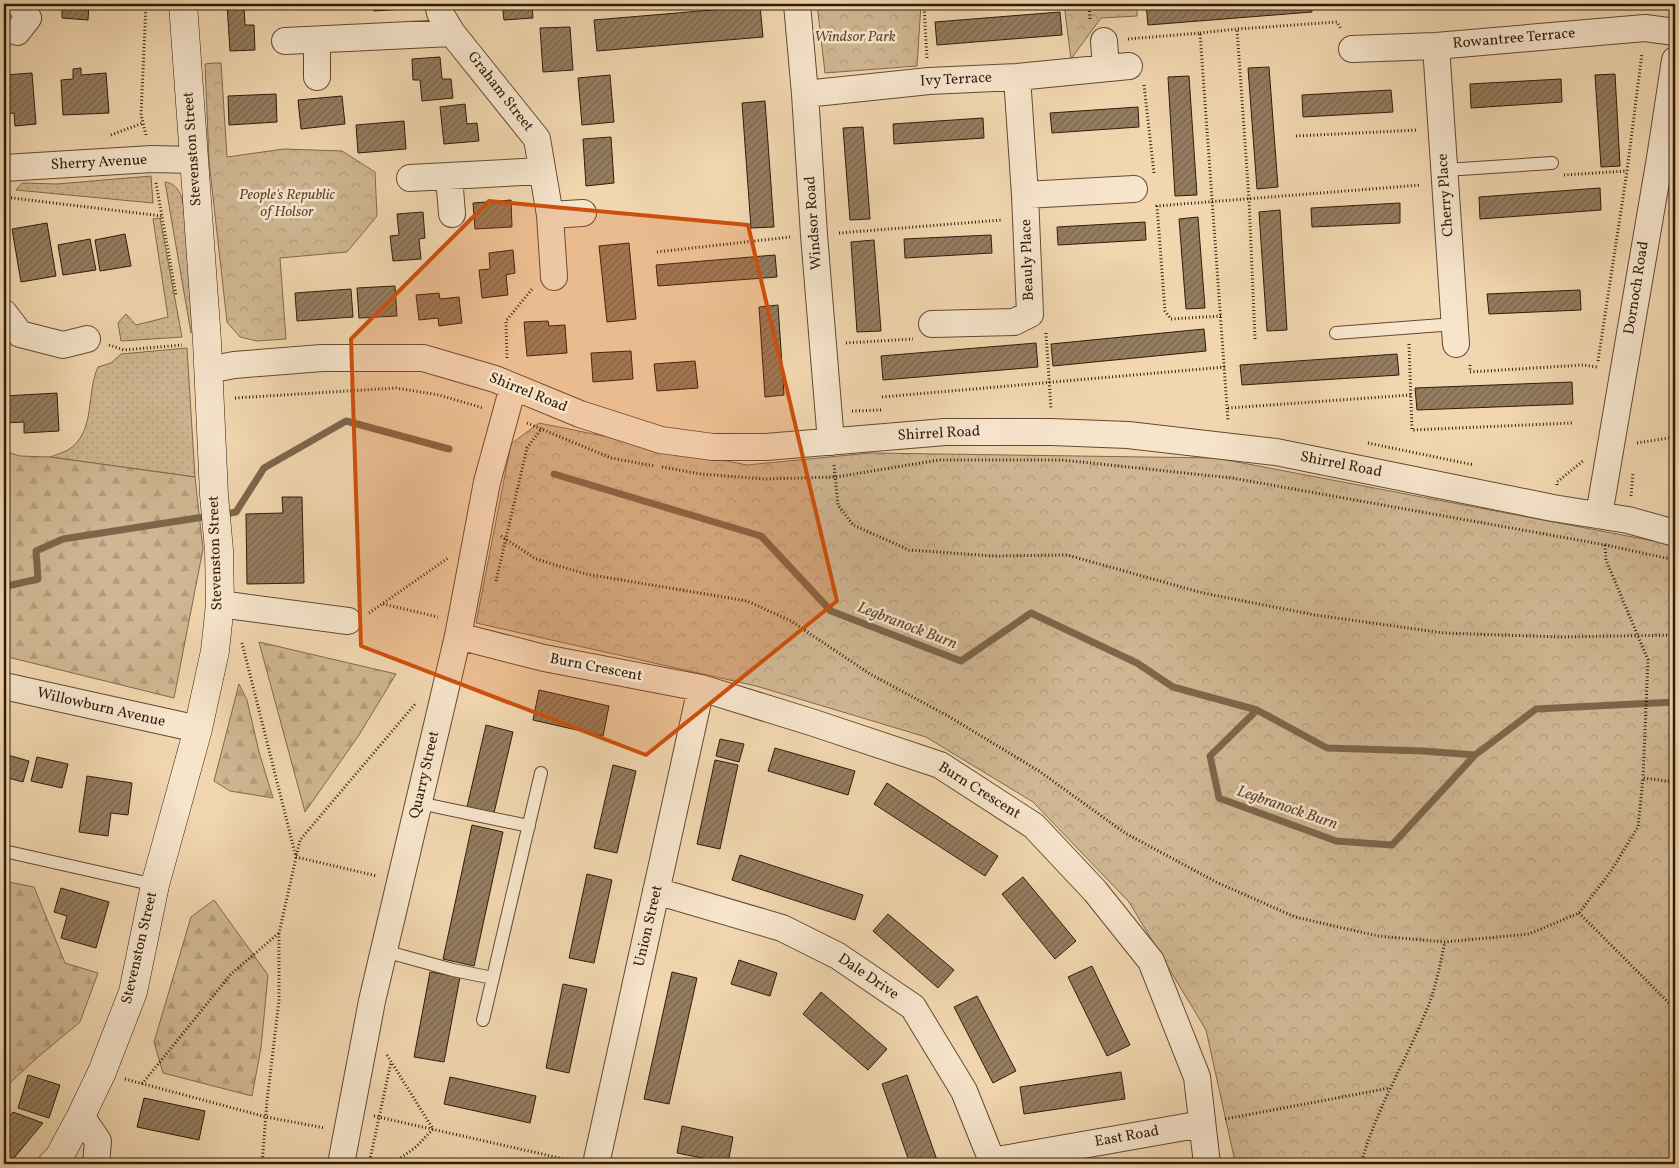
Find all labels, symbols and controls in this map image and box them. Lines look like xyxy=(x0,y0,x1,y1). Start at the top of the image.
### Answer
street label: Rowantree Terrace xyxy=(1452,23,1576,55)
park label: Windsor Park xyxy=(814,27,896,48)
street label: Graham Street xyxy=(462,47,538,137)
street label: Ivy Terrace xyxy=(919,68,993,92)
street label: Stevenston Street xyxy=(179,91,207,207)
street label: Sherry Avenue xyxy=(50,150,148,176)
street label: Cherry Place xyxy=(1433,153,1459,237)
street label: Windsor Road xyxy=(800,175,828,271)
park label: People's Republic of Holsor xyxy=(239,185,336,223)
street label: Beauly Place xyxy=(1016,219,1040,301)
street label: Dornoch Road xyxy=(1619,240,1655,336)
street label: Shirrel Road xyxy=(486,368,570,418)
street label: Shirrel Road xyxy=(897,421,981,447)
street label: Shirrel Road xyxy=(1298,447,1384,483)
street label: Stevenston Street xyxy=(203,495,229,611)
water label: Legbranock Burn xyxy=(854,597,960,655)
street label: Burn Crescent xyxy=(548,649,644,687)
street label: Willowburn Avenue xyxy=(35,683,167,733)
street label: Quarry Street xyxy=(405,729,445,821)
street label: Burn Crescent xyxy=(934,757,1024,825)
water label: Legbranock Burn xyxy=(1234,780,1340,836)
street label: Union Street xyxy=(629,883,669,969)
street label: Stevenston Street xyxy=(117,890,163,1006)
street label: Dale Drive xyxy=(833,949,903,1005)
street label: East Road xyxy=(1093,1121,1161,1153)

